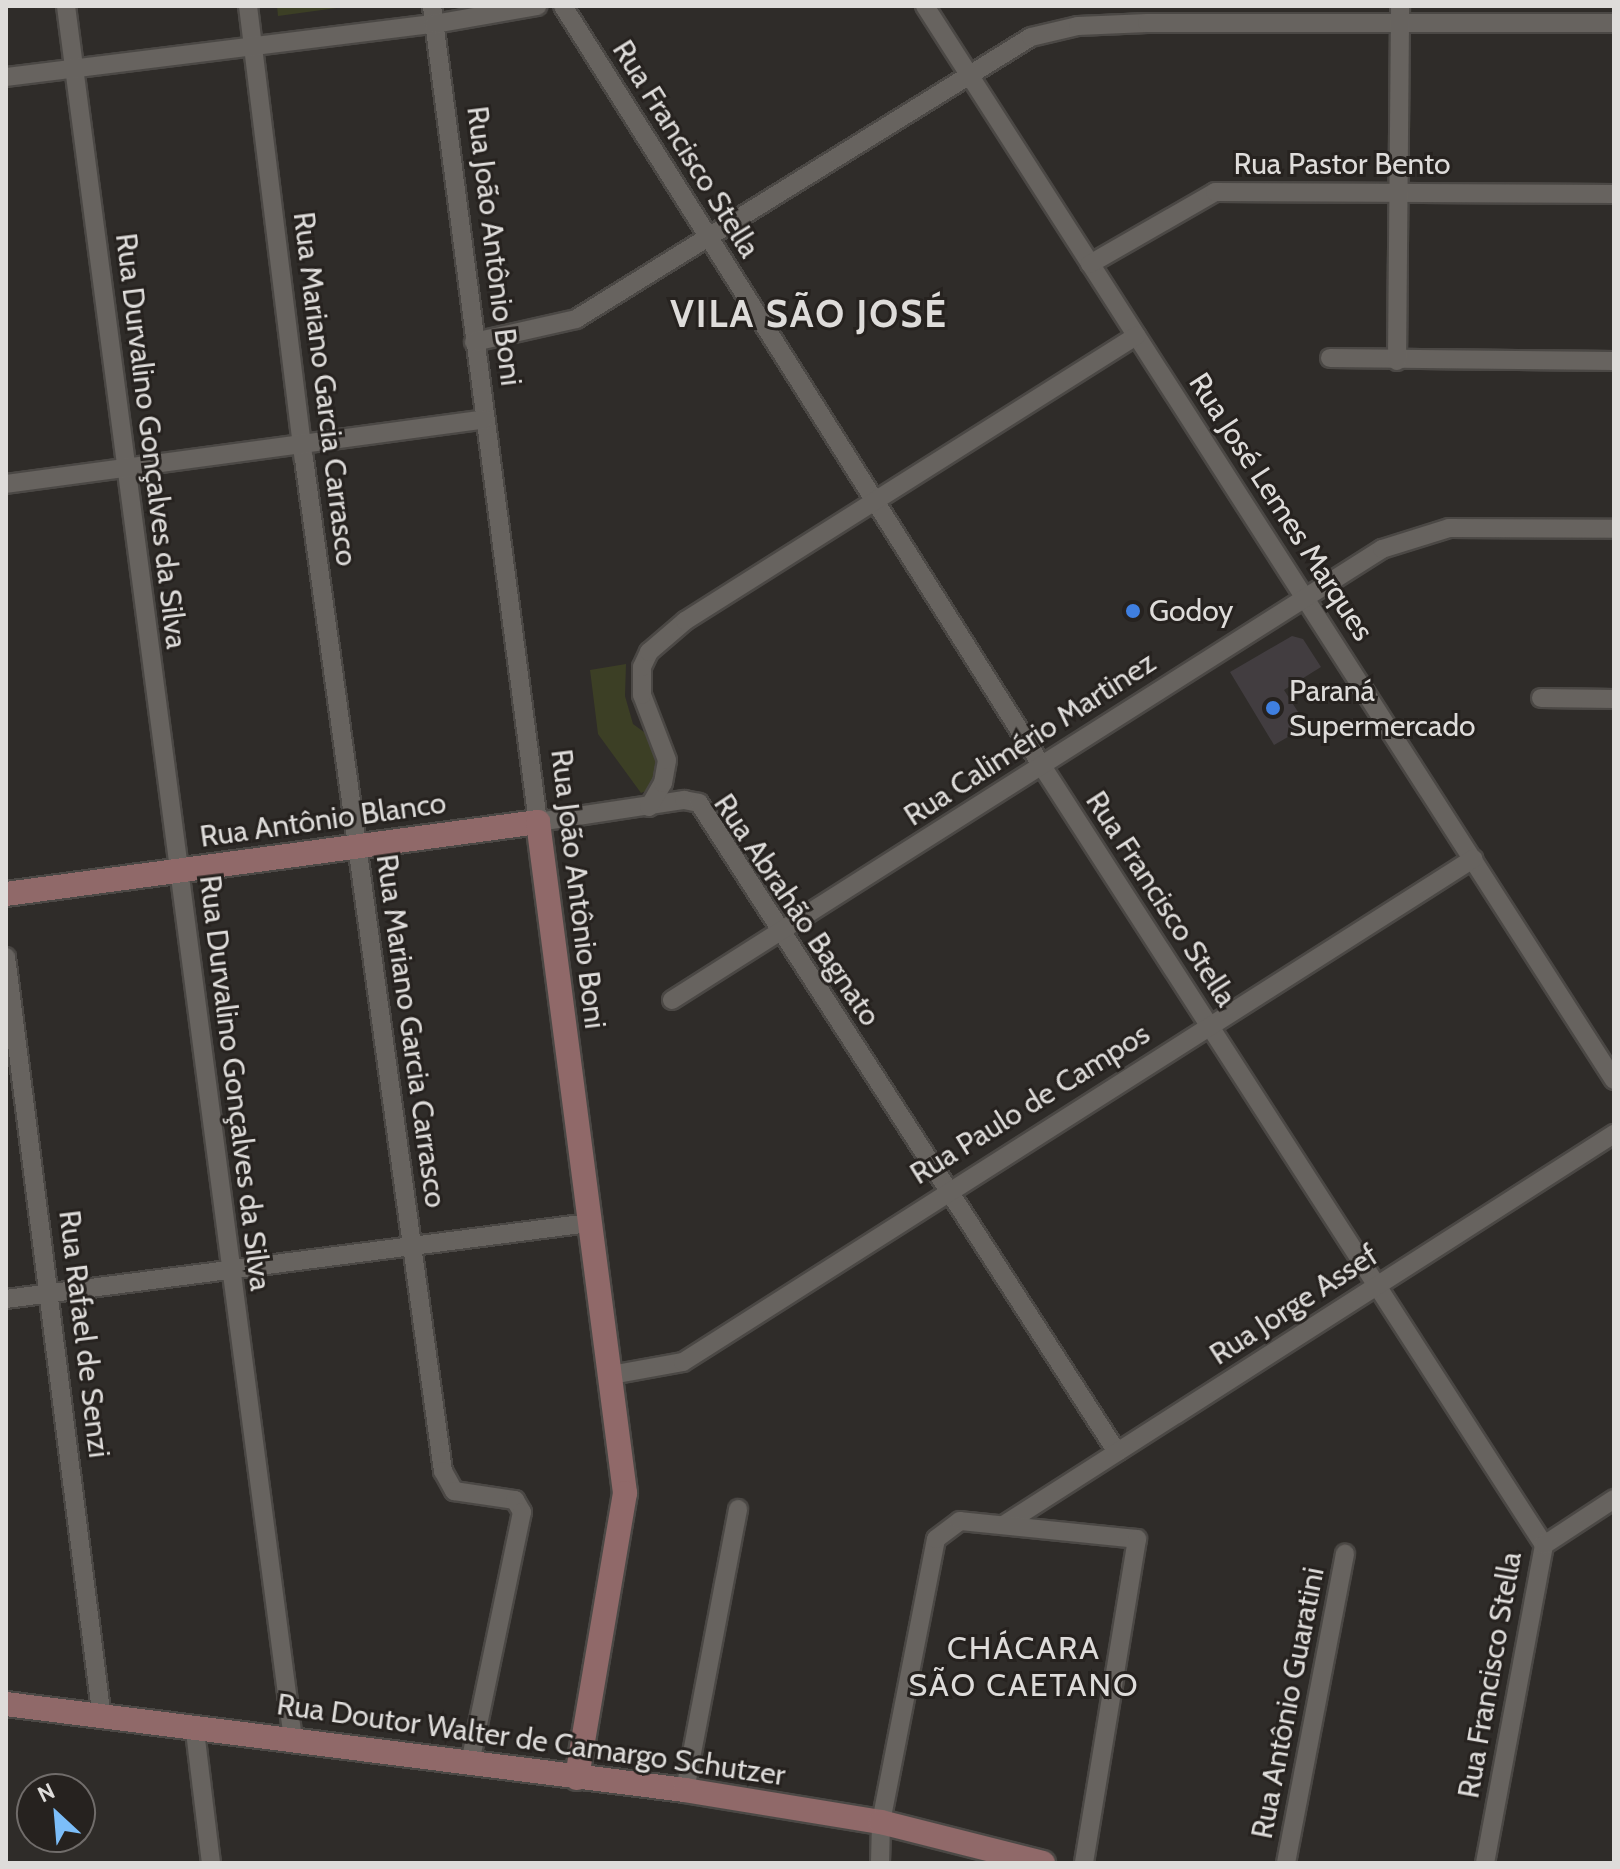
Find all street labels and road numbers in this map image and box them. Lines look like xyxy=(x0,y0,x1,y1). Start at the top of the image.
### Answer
street label: Rua Francisco Stella xyxy=(605,34,767,264)
street label: Rua João Antônio Boni xyxy=(459,104,529,388)
street label: Rua Pastor Bento xyxy=(1233,146,1451,182)
street label: Rua Mariano Garcia Carrasco xyxy=(285,210,365,568)
street label: Rua Durvalino Gonçalves da Silva xyxy=(108,231,194,651)
street label: Rua José Lemes Marques xyxy=(1181,367,1381,647)
street label: Rua Calimério Martinez xyxy=(898,644,1162,834)
street label: Rua João Antônio Boni xyxy=(543,747,613,1031)
street label: Rua Antônio Blanco xyxy=(198,785,448,855)
street label: Rua Francisco Stella xyxy=(1078,785,1244,1013)
street label: Rua Abrahão Bagnato xyxy=(706,787,888,1033)
street label: Rua Mariano Garcia Carrasco xyxy=(368,852,454,1210)
street label: Rua Durvalino Gonçalves da Silva xyxy=(192,873,278,1293)
street label: Rua Paulo de Campos xyxy=(904,1016,1156,1192)
street label: Rua Rafael de Senzi xyxy=(51,1208,117,1460)
street label: Rua Jorge Assef xyxy=(1203,1237,1385,1373)
street label: Rua Francisco Stella xyxy=(1451,1549,1529,1801)
street label: Rua Antônio Guaratini xyxy=(1244,1564,1332,1842)
street label: Rua Doutor Walter de Camargo Schutzer xyxy=(275,1686,787,1794)

